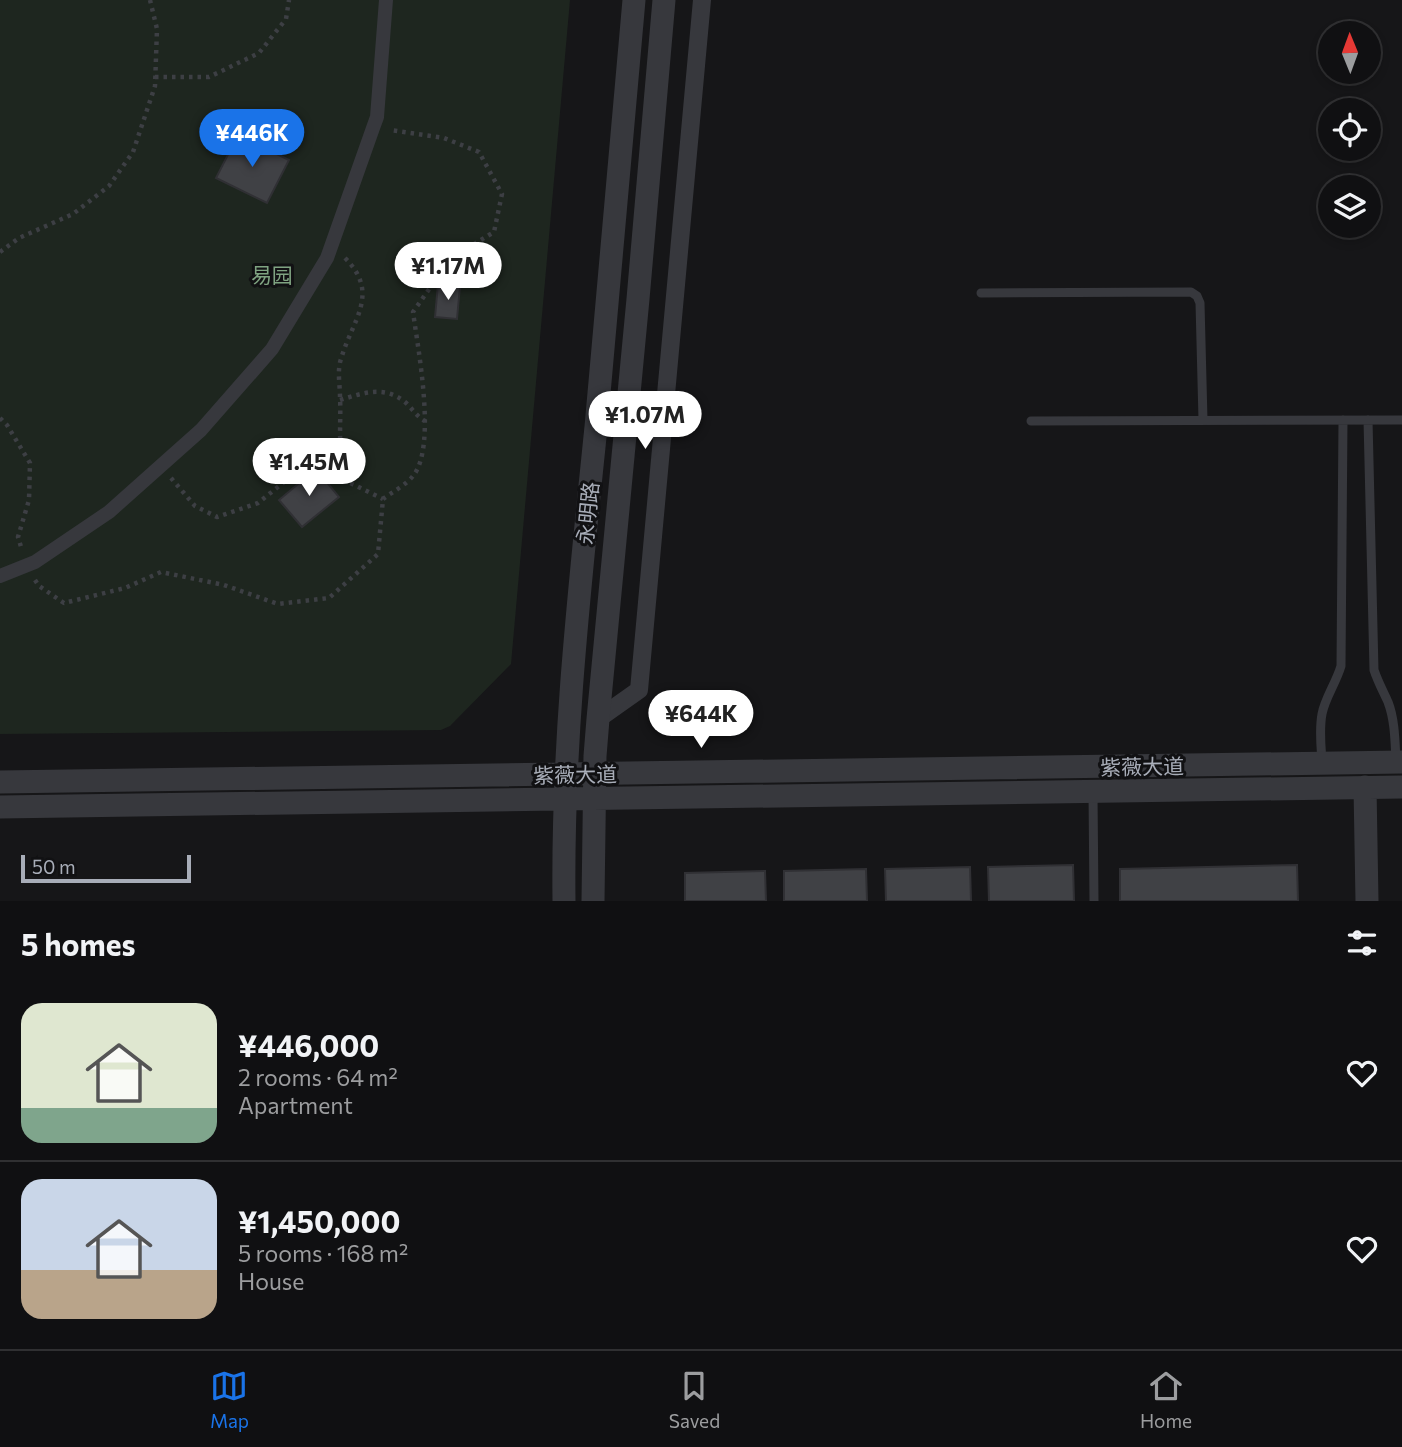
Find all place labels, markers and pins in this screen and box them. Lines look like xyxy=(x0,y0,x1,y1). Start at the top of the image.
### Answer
pin: ¥446K xyxy=(203,110,301,169)
pin: ¥1.17M xyxy=(391,243,505,302)
pin: ¥1.07M xyxy=(588,392,702,451)
pin: ¥1.45M xyxy=(252,438,366,498)
pin: ¥644K xyxy=(652,690,750,750)

